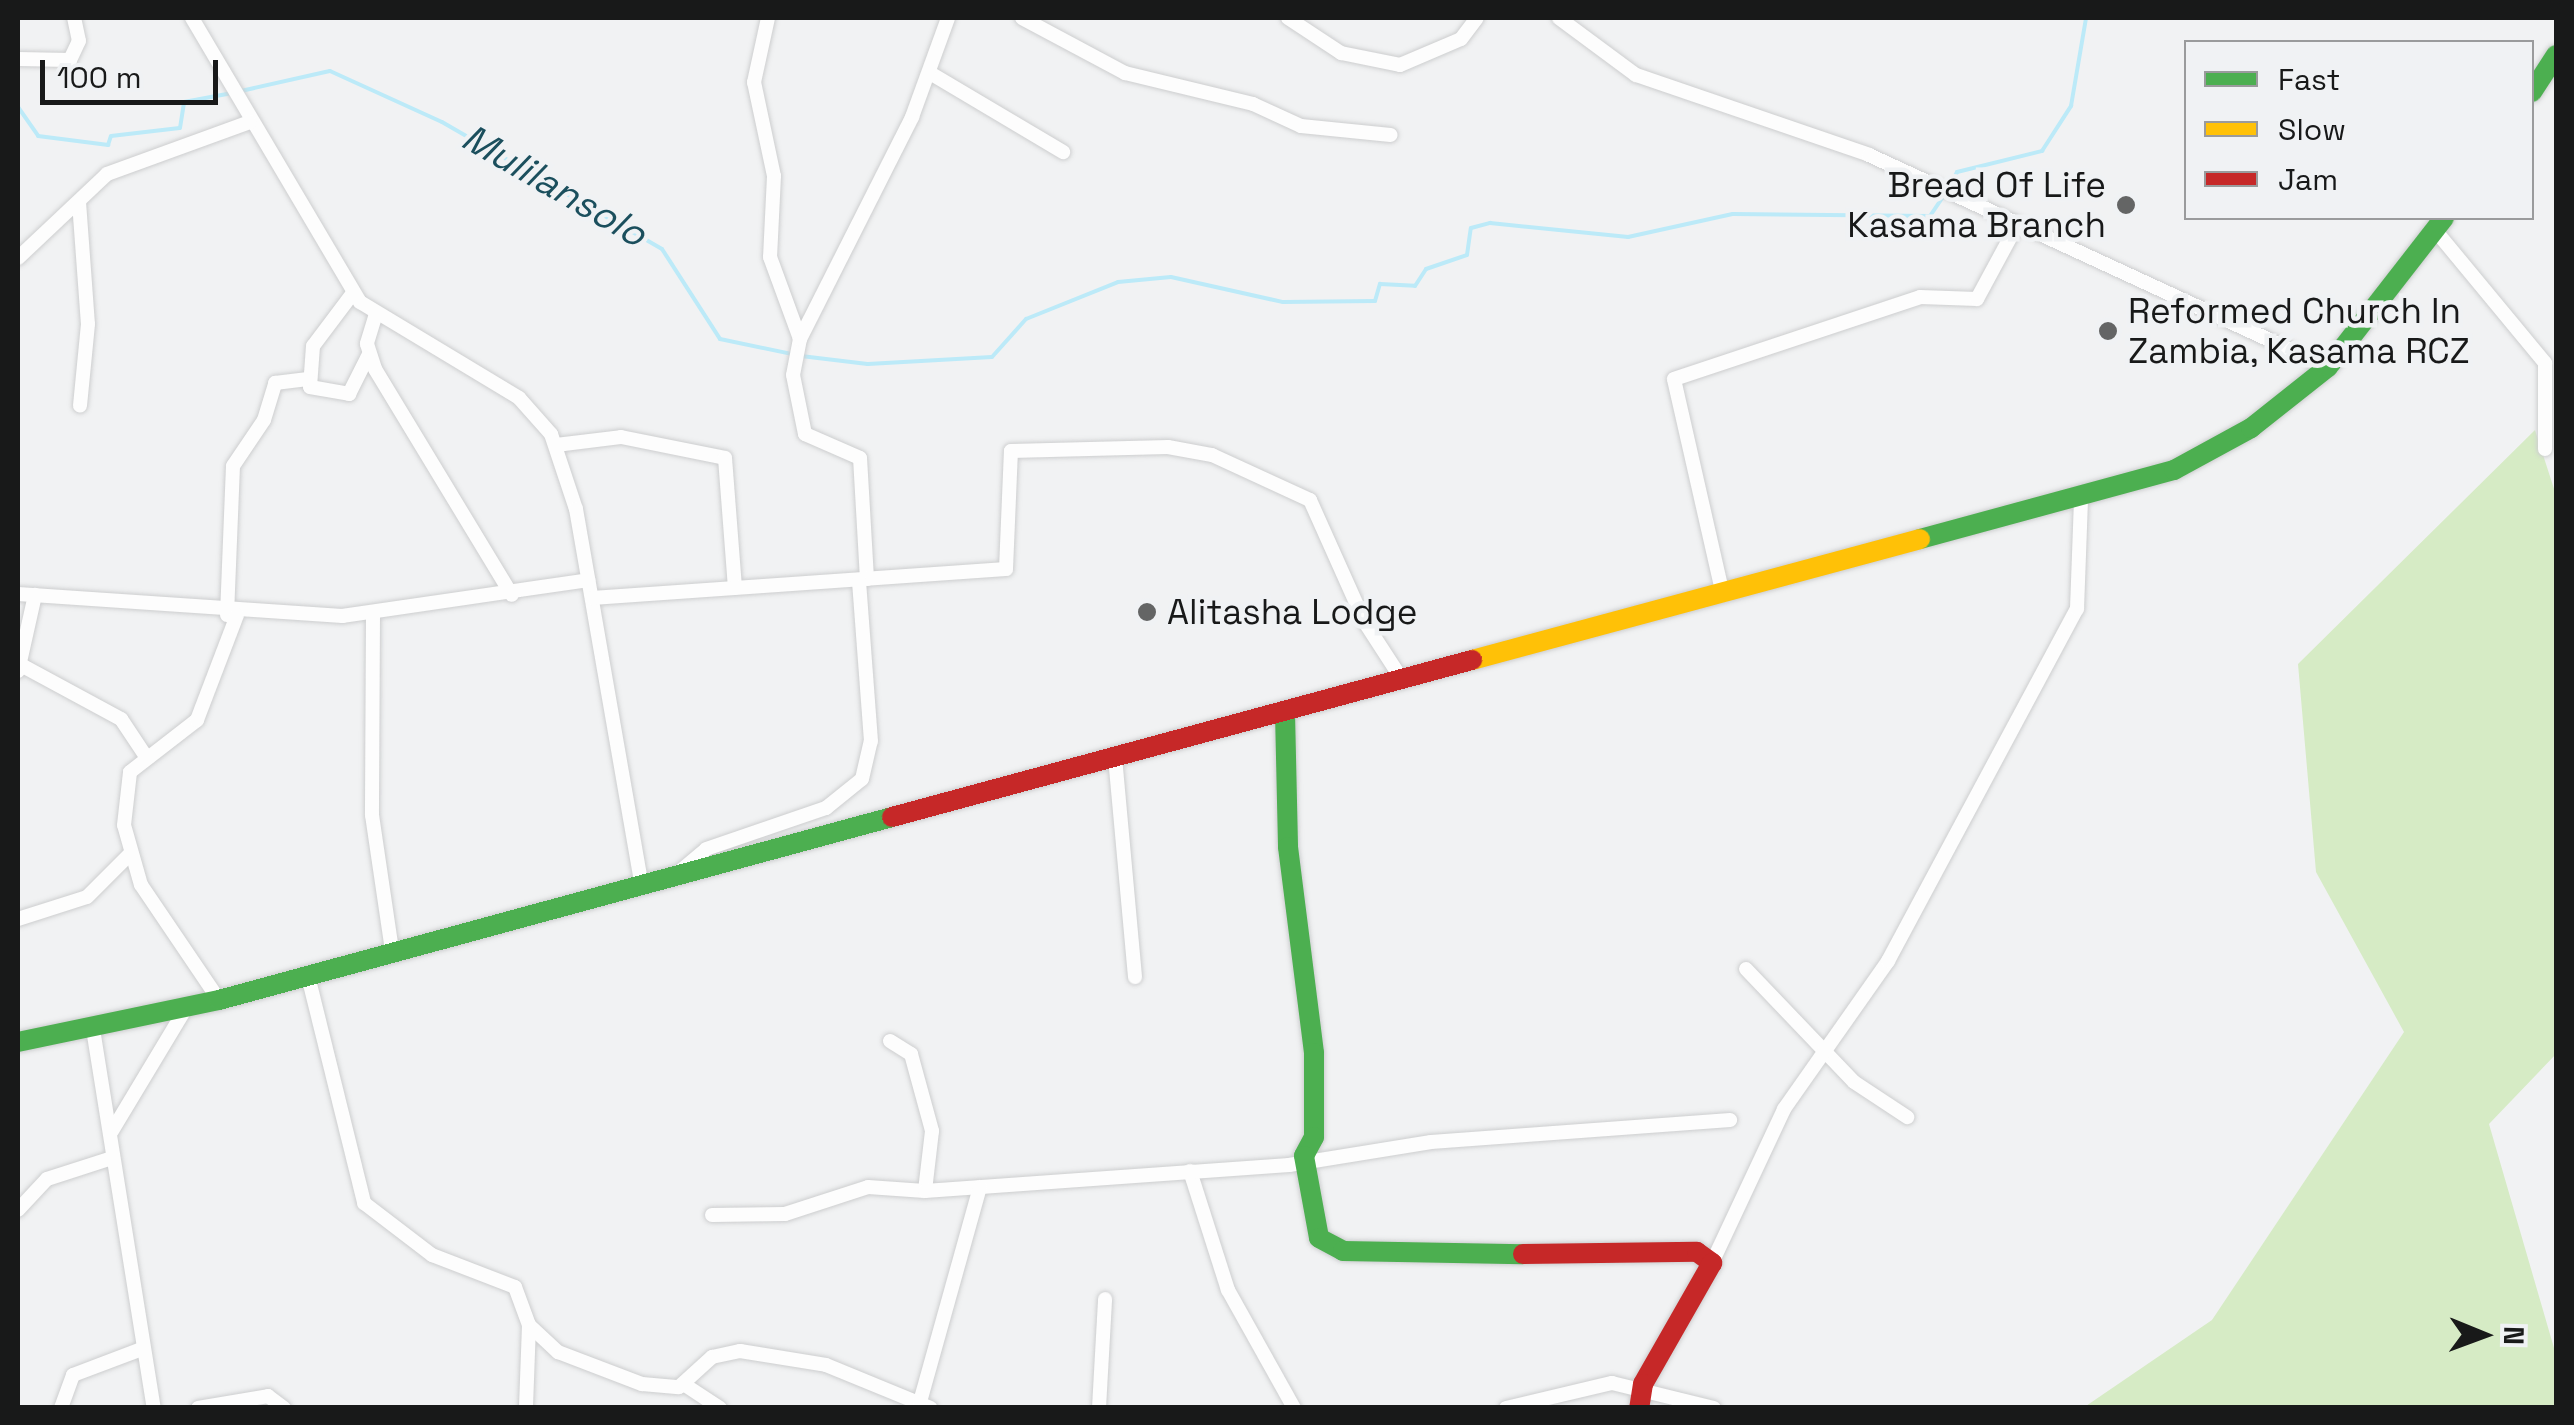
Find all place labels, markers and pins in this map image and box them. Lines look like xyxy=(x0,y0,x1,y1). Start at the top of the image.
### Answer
place label: Bread Of Life Kasama Branch xyxy=(1847,164,2106,246)
marker: Bread Of Life Kasama Branch xyxy=(2115,194,2137,216)
place label: Reformed Church In Zambia, Kasama RCZ xyxy=(2128,290,2471,372)
marker: Reformed Church In Zambia, Kasama RCZ xyxy=(2097,320,2119,342)
place label: Alitasha Lodge xyxy=(1167,591,1418,633)
marker: Alitasha Lodge xyxy=(1136,601,1158,623)

